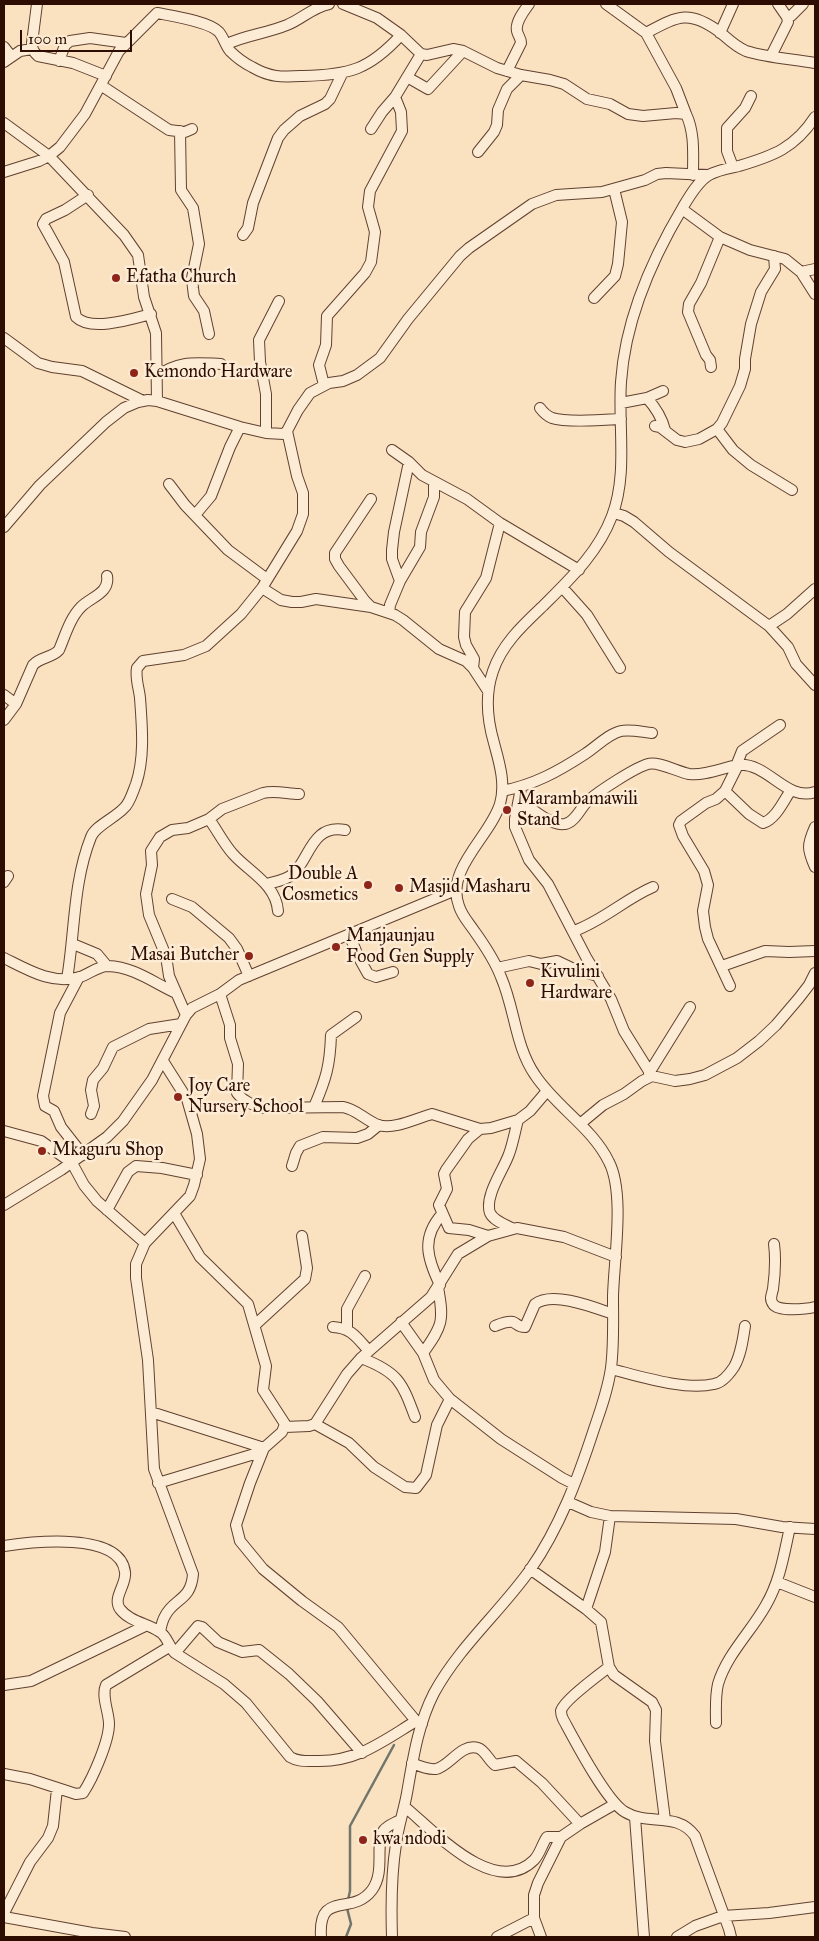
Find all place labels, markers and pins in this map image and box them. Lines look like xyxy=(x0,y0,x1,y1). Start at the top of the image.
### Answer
place label: Efatha Church xyxy=(126,267,236,289)
marker: Efatha Church xyxy=(110,272,122,284)
place label: Kemondo Hardware xyxy=(144,362,292,384)
marker: Kemondo Hardware xyxy=(128,367,140,379)
place label: Marambamawili Stand xyxy=(517,789,638,832)
marker: Marambamawili Stand xyxy=(501,804,513,816)
place label: Double A Cosmetics xyxy=(282,864,358,906)
place label: Masjid Masharu xyxy=(409,877,531,899)
marker: Double A Cosmetics xyxy=(362,879,374,891)
marker: Masjid Masharu xyxy=(393,882,405,894)
place label: Manjaunjau Food Gen Supply xyxy=(346,926,474,969)
marker: Manjaunjau Food Gen Supply xyxy=(330,941,342,953)
place label: Masai Butcher xyxy=(130,945,239,967)
marker: Masai Butcher xyxy=(243,950,255,962)
place label: Kivulini Hardware xyxy=(540,962,612,1004)
marker: Kivulini Hardware xyxy=(524,977,536,989)
place label: Joy Care Nursery School xyxy=(188,1076,304,1118)
marker: Joy Care Nursery School xyxy=(172,1091,184,1103)
place label: Mkaguru Shop xyxy=(52,1140,164,1162)
marker: Mkaguru Shop xyxy=(36,1145,48,1157)
place label: kwa ndodi xyxy=(373,1829,447,1851)
marker: kwa ndodi xyxy=(357,1834,369,1846)

